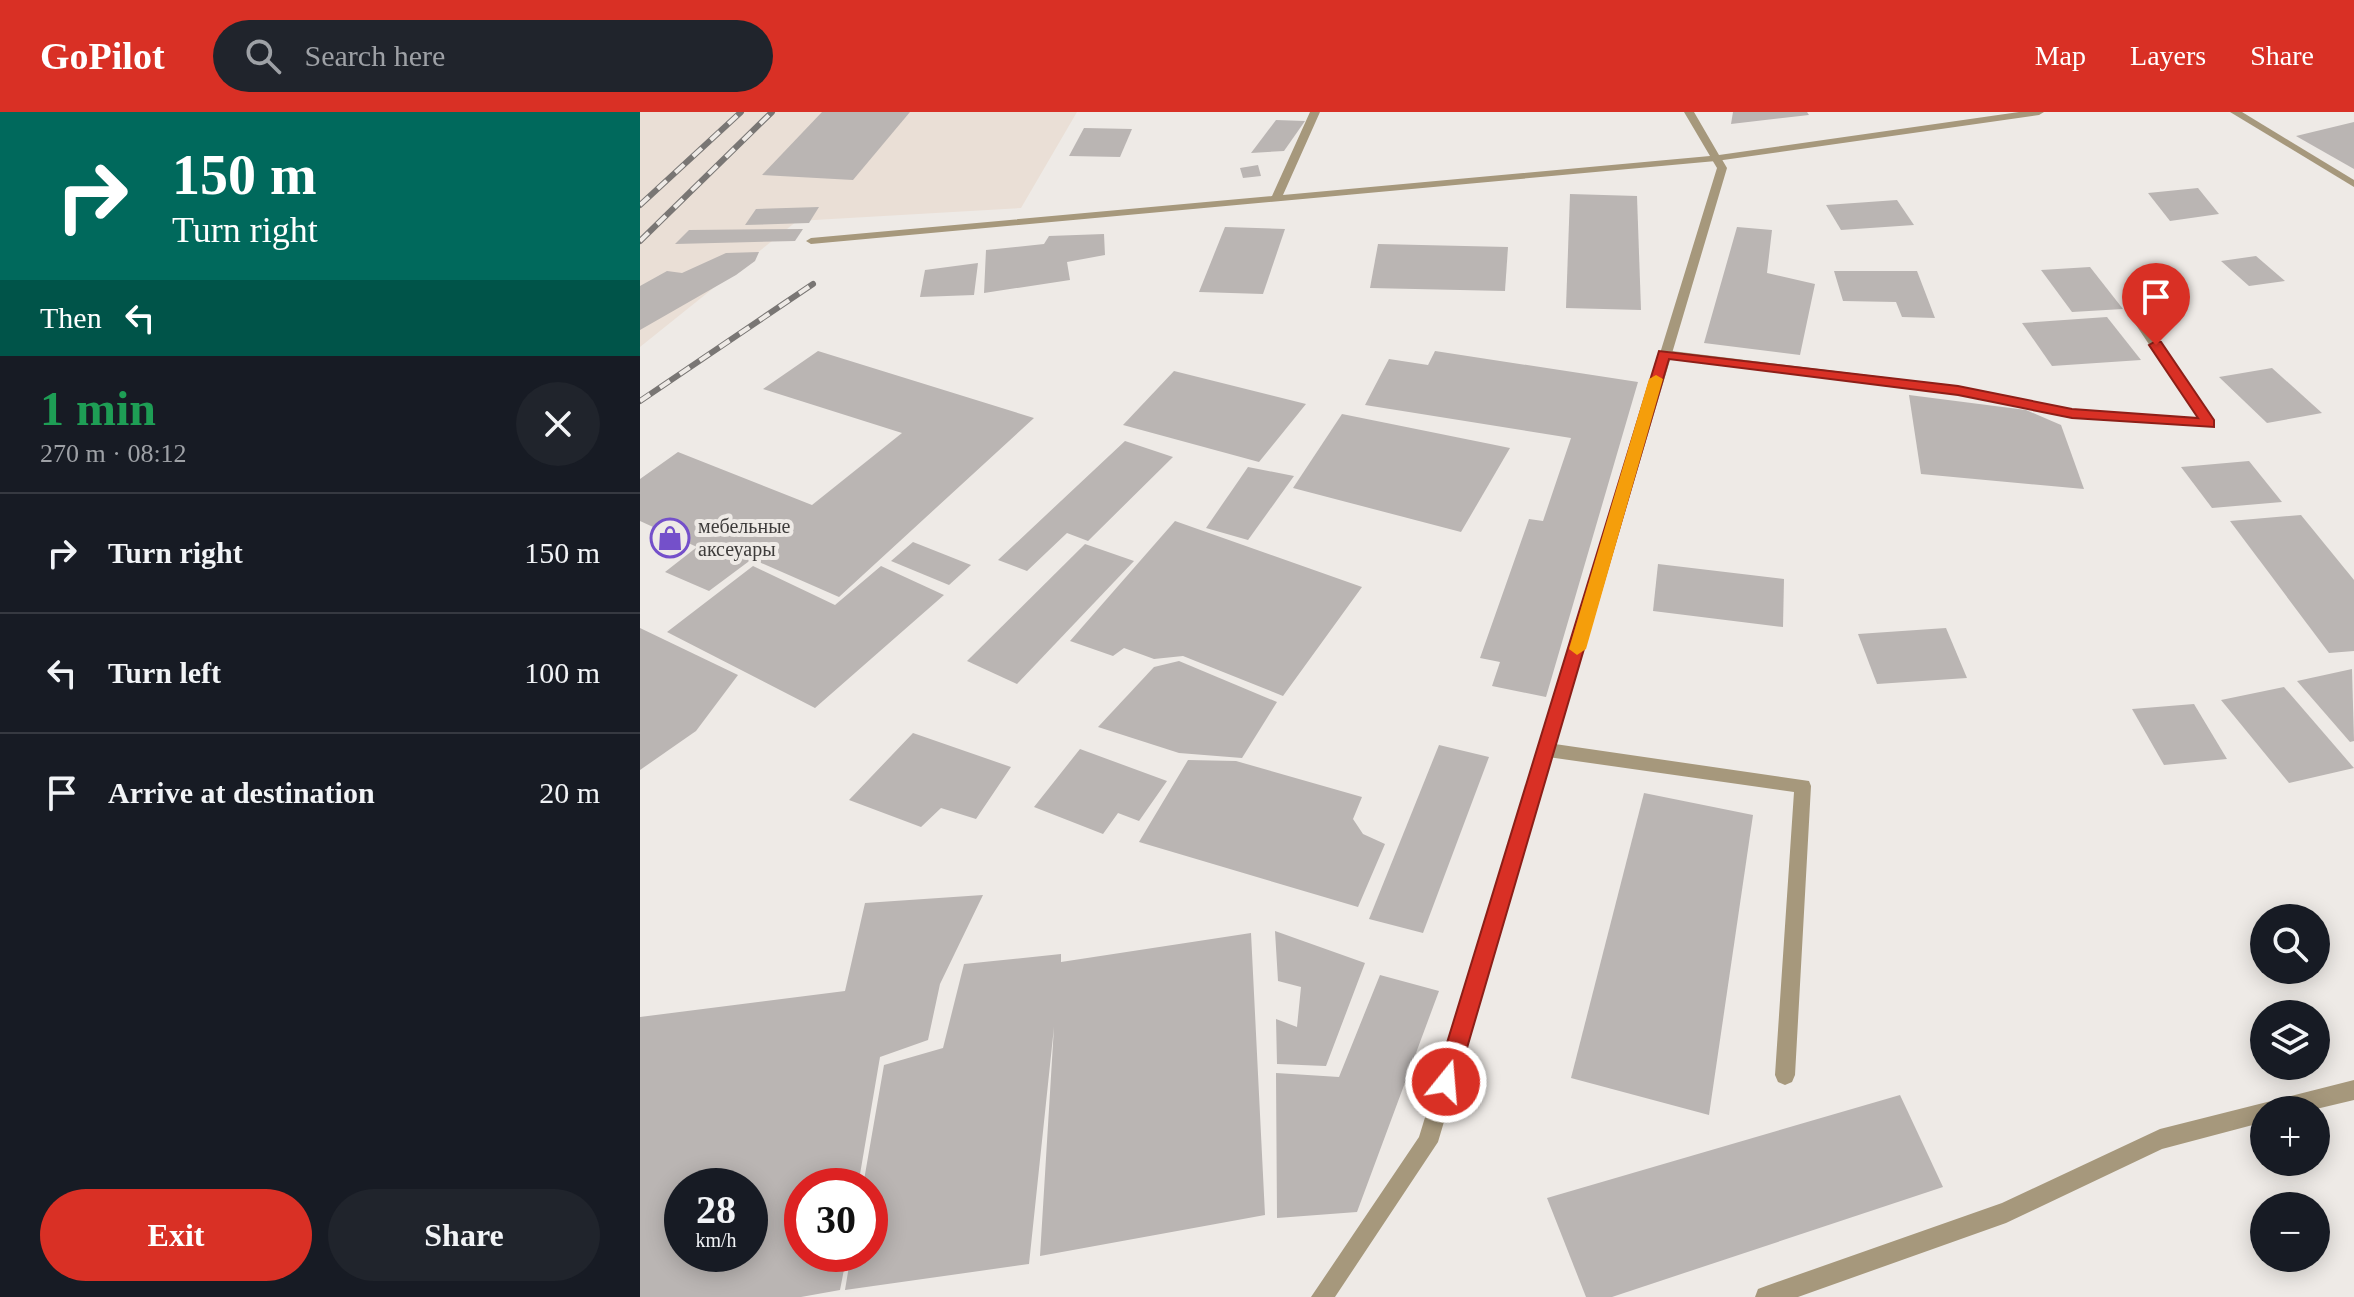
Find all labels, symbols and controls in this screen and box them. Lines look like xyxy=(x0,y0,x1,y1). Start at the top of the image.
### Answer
search box xyxy=(213,20,773,92)
icon: search xyxy=(241,34,285,78)
text: GoPilot xyxy=(40,35,165,77)
text: Search here xyxy=(305,39,445,72)
text: Map xyxy=(2035,40,2086,71)
text: Layers xyxy=(2130,40,2206,71)
text: Share xyxy=(2250,40,2314,71)
icon: right xyxy=(40,144,144,248)
text: 150 m xyxy=(172,144,317,206)
text: Turn right xyxy=(172,210,318,250)
pin xyxy=(2122,263,2190,345)
icon: arrive xyxy=(2134,275,2178,319)
icon: left xyxy=(118,296,162,340)
text: Then xyxy=(40,301,102,334)
text: 1 min xyxy=(40,382,156,435)
button: close xyxy=(516,382,600,466)
text: 270 m · 08:12 xyxy=(40,439,187,468)
place label: мебельные аксеуары xyxy=(698,515,791,561)
shop icon: мебельные аксеуары xyxy=(649,517,691,559)
icon: right xyxy=(40,531,84,575)
text: Turn right xyxy=(108,536,243,569)
text: 150 m xyxy=(524,536,600,569)
icon: left xyxy=(40,651,84,695)
text: Turn left xyxy=(108,656,221,689)
text: 100 m xyxy=(524,656,600,689)
icon: arrive xyxy=(40,771,84,815)
text: Arrive at destination xyxy=(108,776,375,809)
text: 20 m xyxy=(539,776,600,809)
map controls xyxy=(2250,904,2330,1272)
button: search xyxy=(2250,904,2330,984)
button: layers xyxy=(2250,1000,2330,1080)
position arrow xyxy=(1404,1040,1488,1124)
button: + xyxy=(2250,1096,2330,1176)
speed limit sign: 30 xyxy=(784,1168,888,1272)
text: 28 xyxy=(696,1187,736,1232)
button: Exit xyxy=(40,1189,312,1281)
button: Share xyxy=(328,1189,600,1281)
button: − xyxy=(2250,1192,2330,1272)
text: km/h xyxy=(695,1229,737,1251)

